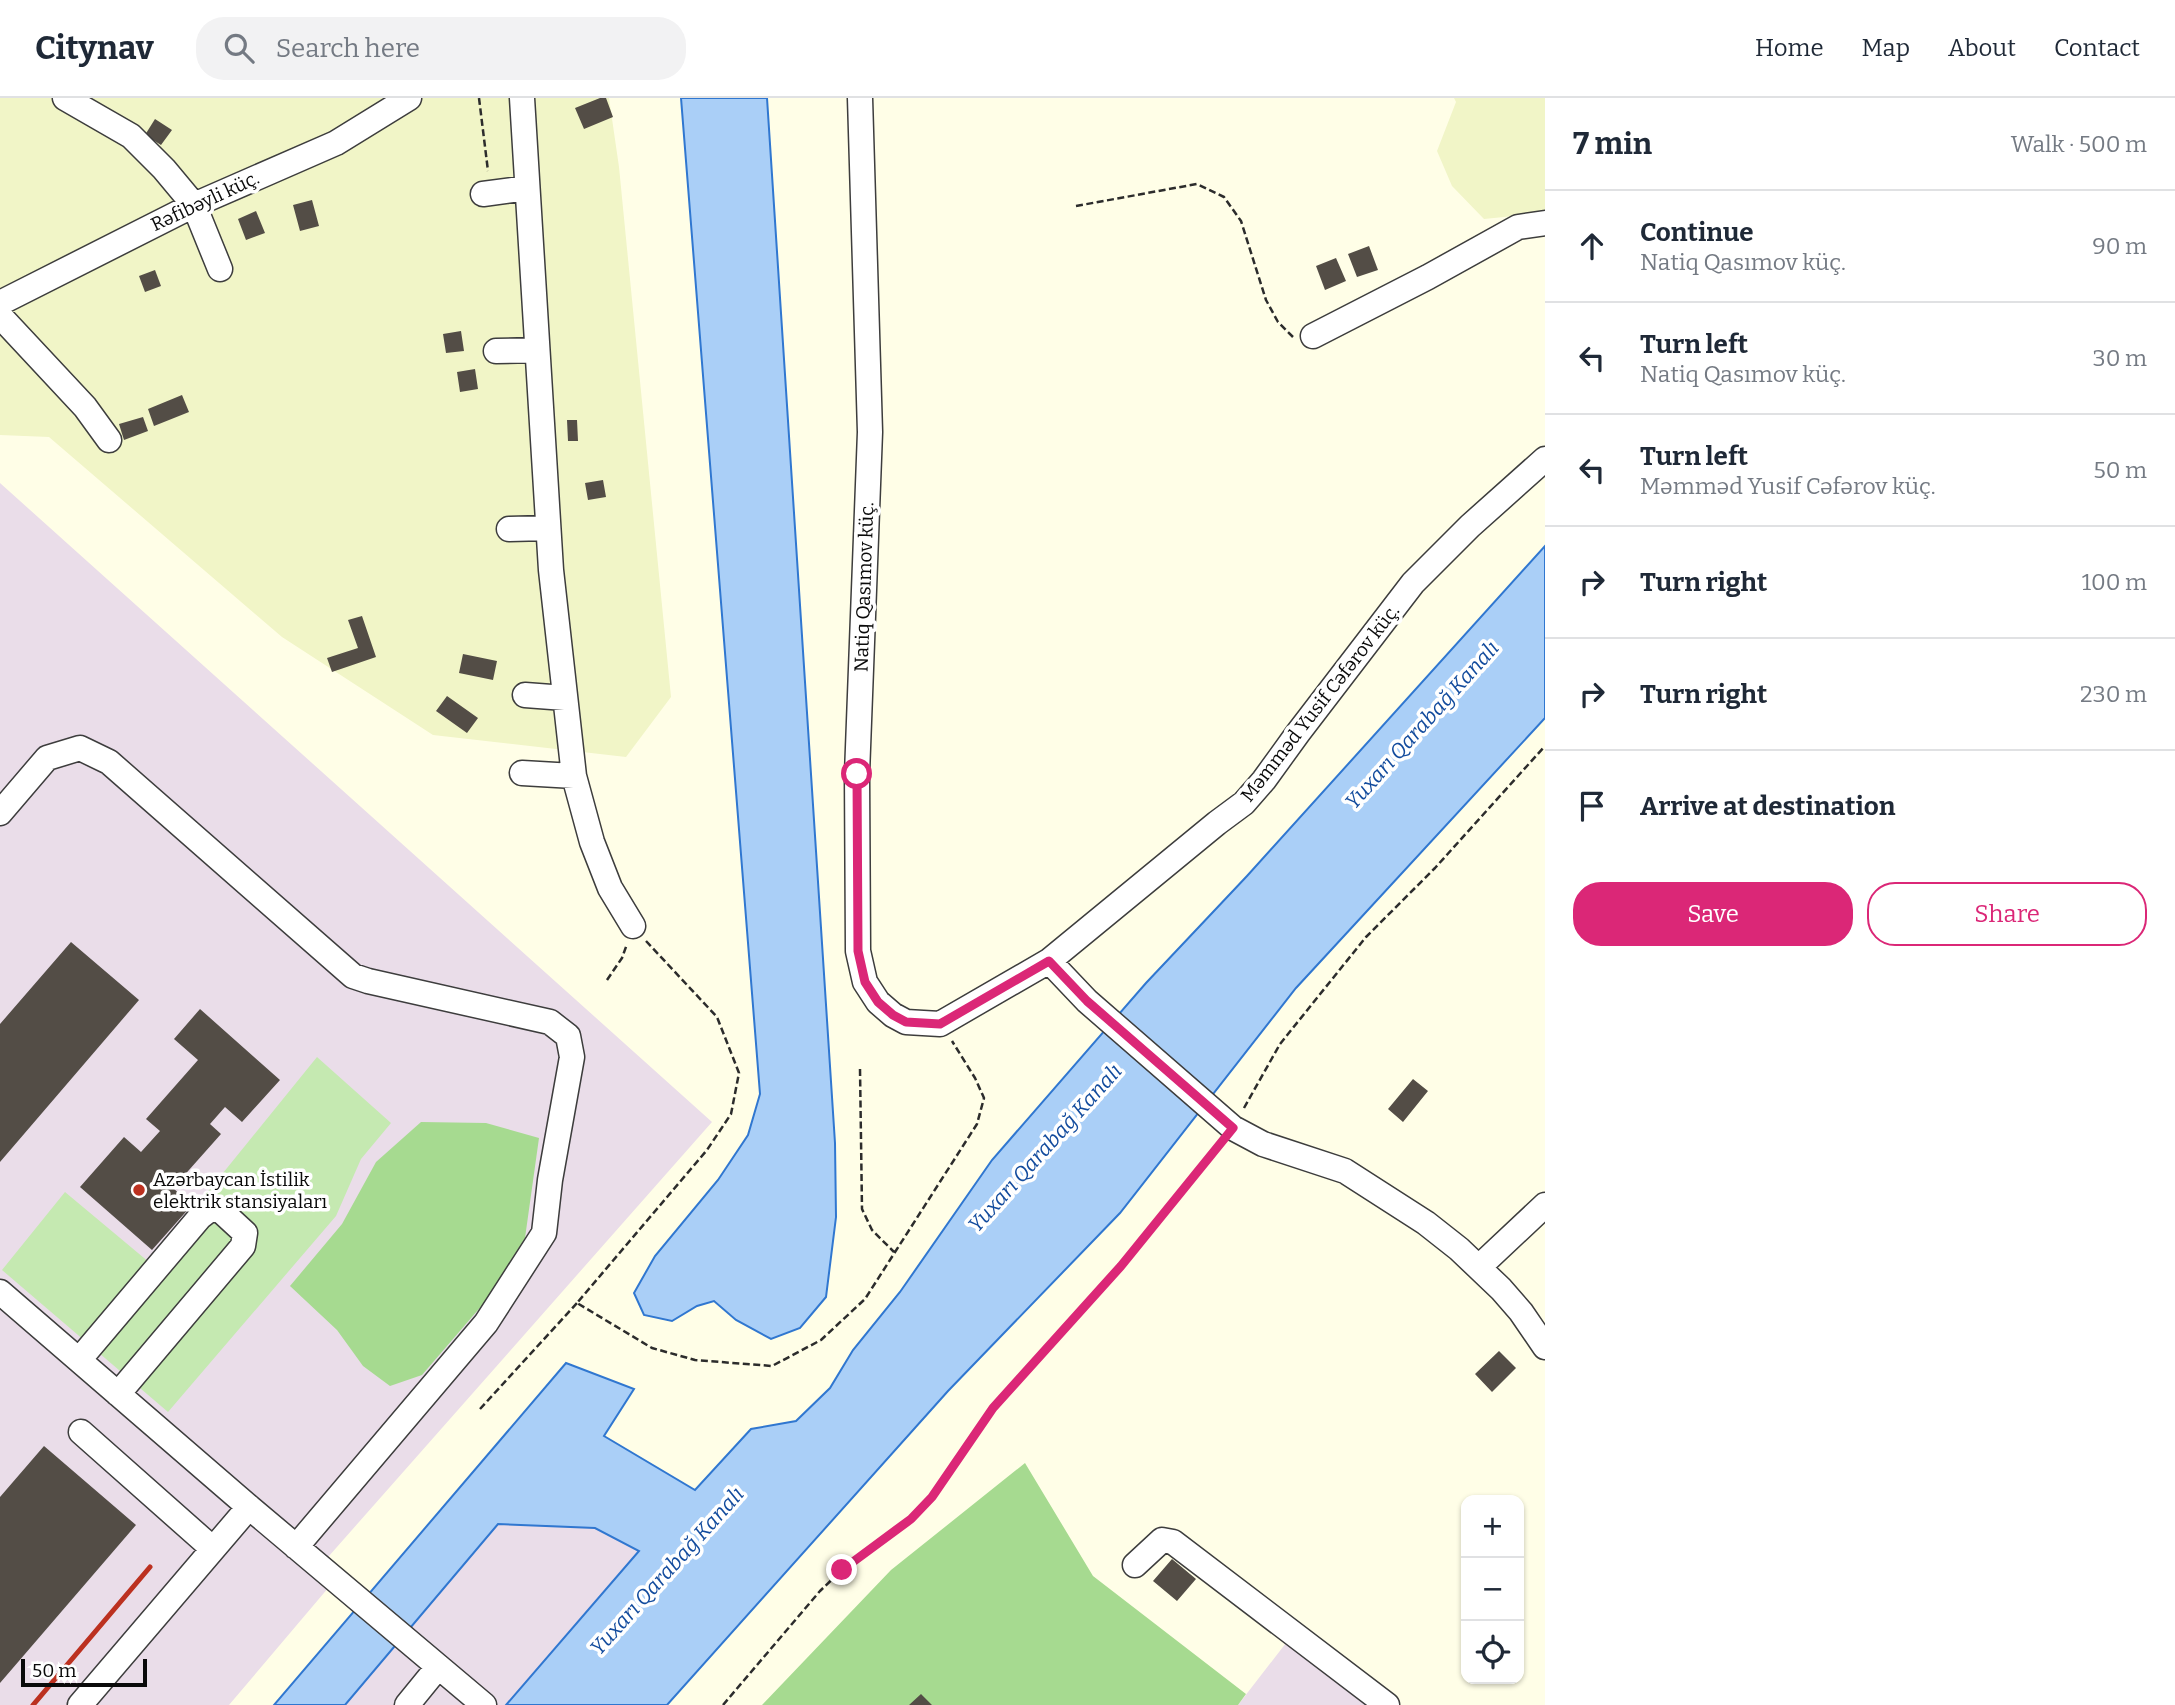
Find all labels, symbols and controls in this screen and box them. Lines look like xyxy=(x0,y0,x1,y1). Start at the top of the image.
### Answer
search box xyxy=(196,17,686,80)
text: Citynav xyxy=(35,28,154,68)
icon: search xyxy=(220,29,258,67)
text: Search here xyxy=(276,33,420,64)
text: Home xyxy=(1755,34,1824,62)
text: Map xyxy=(1862,34,1910,62)
text: About xyxy=(1948,34,2016,62)
text: Contact xyxy=(2054,34,2140,62)
text: 7 min xyxy=(1573,126,1652,162)
text: Walk · 500 m xyxy=(2011,130,2147,158)
street label: Rəfibəyli küç. xyxy=(147,166,263,236)
text: Continue xyxy=(1640,217,1754,248)
icon: ahead xyxy=(1573,227,1611,265)
text: 90 m xyxy=(2092,232,2147,260)
text: Natiq Qasımov küç. xyxy=(1640,248,1846,276)
text: Turn left xyxy=(1640,329,1748,360)
icon: left xyxy=(1573,339,1611,377)
text: 30 m xyxy=(2093,344,2147,372)
text: Natiq Qasımov küç. xyxy=(1640,360,1846,388)
text: Turn left xyxy=(1640,441,1748,472)
icon: left xyxy=(1573,451,1611,489)
text: 50 m xyxy=(2093,456,2147,484)
text: Məmməd Yusif Cəfərov küç. xyxy=(1640,472,1936,500)
street label: Natiq Qasımov küç. xyxy=(850,502,878,672)
icon: right xyxy=(1573,563,1611,601)
text: Turn right xyxy=(1640,567,1767,598)
text: 100 m xyxy=(2082,568,2147,596)
street label: Məmməd Yusif Cəfərov küç. xyxy=(1236,600,1404,806)
water label: Yuxarı Qarabağ Kanalı xyxy=(1340,635,1504,815)
icon: right xyxy=(1573,675,1611,713)
text: Turn right xyxy=(1640,679,1767,710)
text: 230 m xyxy=(2080,680,2147,708)
route start xyxy=(841,758,872,789)
icon: arrive xyxy=(1573,787,1611,825)
text: Arrive at destination xyxy=(1640,791,1895,822)
button: Save xyxy=(1573,882,1853,946)
button: Share xyxy=(1867,882,2147,946)
water label: Yuxarı Qarabağ Kanalı xyxy=(963,1058,1127,1238)
place label: Azərbaycan İstilik elektrik stansiyaları xyxy=(153,1168,327,1213)
marker: Azərbaycan İstilik elektrik stansiyaları xyxy=(131,1182,147,1198)
water label: Yuxarı Qarabağ Kanalı xyxy=(585,1481,749,1661)
map controls xyxy=(1461,1495,1524,1684)
button: + xyxy=(1461,1495,1524,1558)
route end xyxy=(826,1554,857,1585)
button: − xyxy=(1461,1558,1524,1621)
button: locate xyxy=(1461,1621,1524,1684)
scale bar xyxy=(21,1656,147,1688)
text: 50 m xyxy=(32,1659,76,1682)

